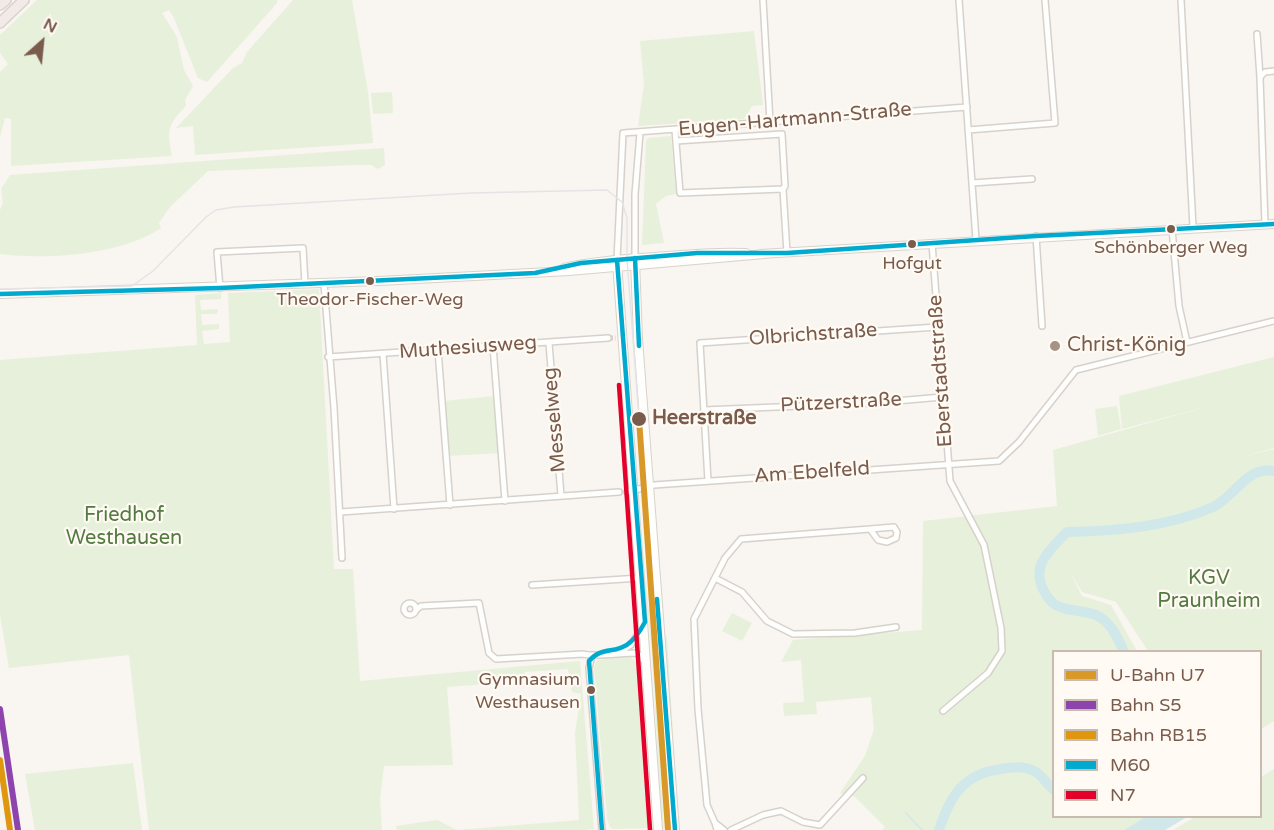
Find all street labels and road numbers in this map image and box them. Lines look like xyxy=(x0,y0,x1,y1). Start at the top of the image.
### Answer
street label: Eugen-Hartmann-Straße xyxy=(677,98,913,142)
street label: Eberstadtstraße xyxy=(924,294,958,448)
street label: Olbrichstraße xyxy=(748,319,878,351)
street label: Muthesiusweg xyxy=(398,331,538,365)
street label: Messelweg xyxy=(538,366,572,474)
street label: Pützerstraße xyxy=(780,388,902,418)
street label: Am Ebelfeld xyxy=(753,457,871,489)

